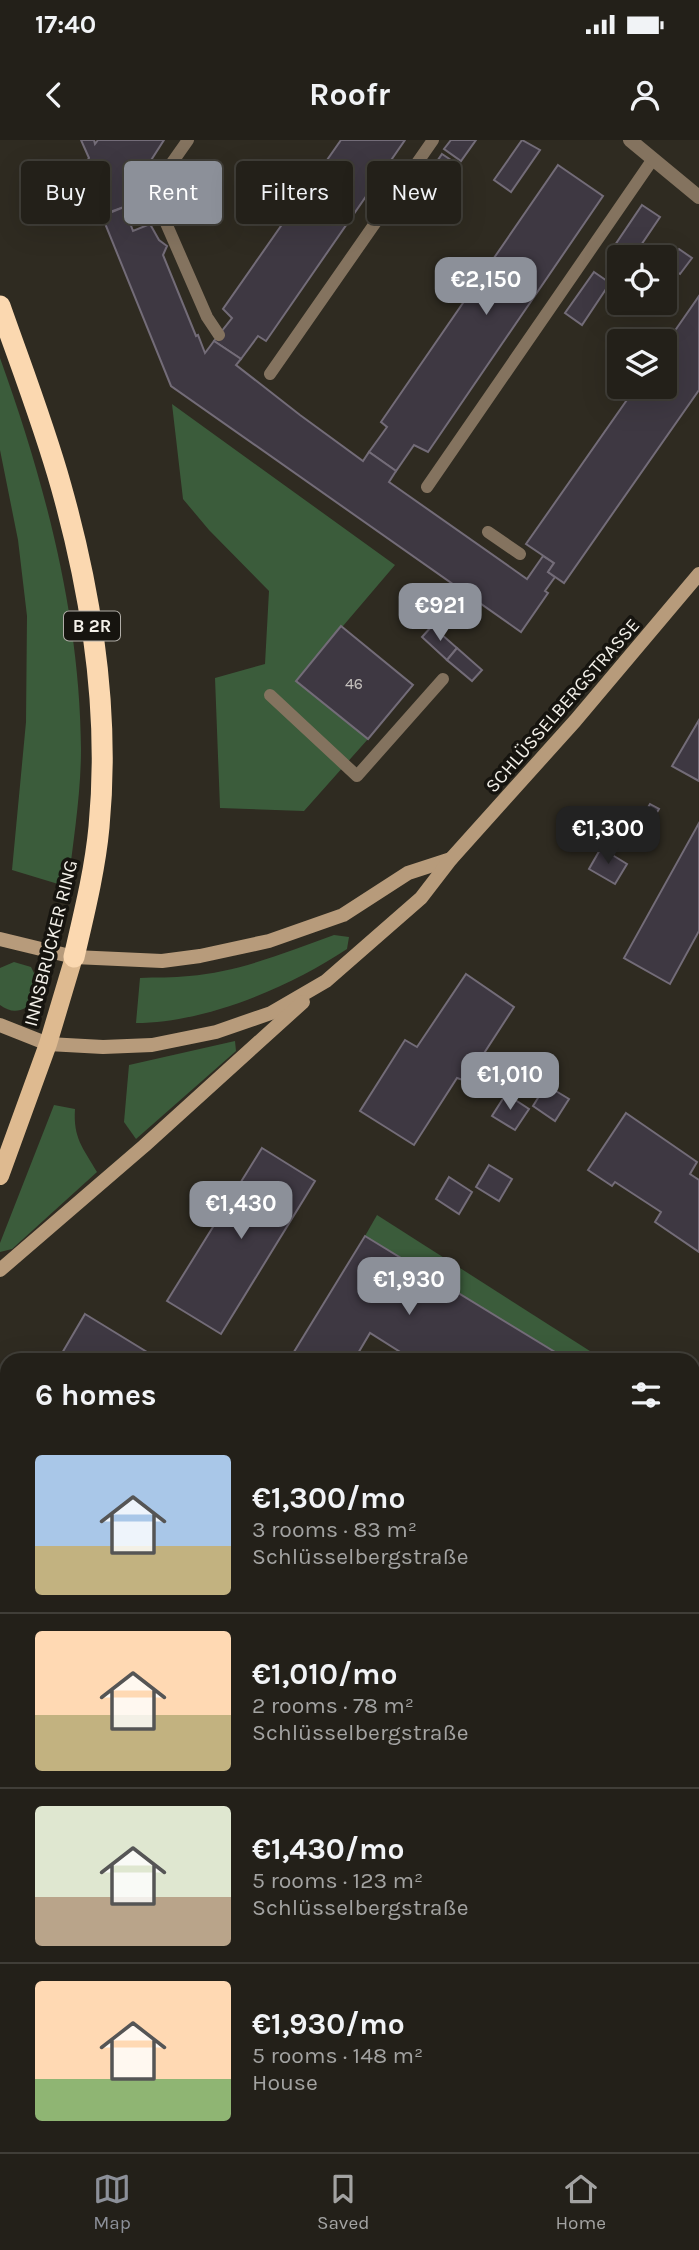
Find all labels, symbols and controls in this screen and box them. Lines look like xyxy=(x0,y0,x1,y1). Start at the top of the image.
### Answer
text: 17:40 xyxy=(35,9,96,40)
icon: back xyxy=(35,76,73,114)
text: Roofr xyxy=(309,76,390,113)
icon: person xyxy=(626,76,664,114)
chip: Buy xyxy=(21,161,110,224)
chip: Rent xyxy=(124,161,222,224)
chip: Filters xyxy=(236,161,353,224)
chip: New xyxy=(367,161,461,224)
map controls xyxy=(607,245,677,399)
button: locate xyxy=(607,245,677,315)
pin: €2,150 xyxy=(429,258,543,317)
text: €2,150 xyxy=(451,266,521,293)
button: layers xyxy=(607,329,677,399)
pin: €921 xyxy=(399,584,481,643)
text: €921 xyxy=(415,592,465,619)
road number: B 2R xyxy=(64,612,120,640)
street label: SCHLÜSSELBERGSTRASSE xyxy=(481,614,644,797)
house number: 46 xyxy=(345,674,363,693)
pin: €1,300 xyxy=(551,806,665,866)
text: €1,300 xyxy=(572,815,644,842)
street label: INNSBRUCKER RING xyxy=(20,858,82,1029)
pin: €1,010 xyxy=(453,1052,567,1112)
text: €1,010 xyxy=(477,1061,543,1088)
pin: €1,430 xyxy=(184,1182,298,1241)
text: €1,430 xyxy=(205,1190,277,1217)
pin: €1,930 xyxy=(352,1258,466,1317)
text: €1,930 xyxy=(373,1266,445,1293)
icon: filters xyxy=(627,1376,665,1414)
text: 6 homes xyxy=(35,1377,157,1413)
text: €1,300/mo xyxy=(252,1480,406,1516)
icon: home xyxy=(91,1483,175,1567)
text: 3 rooms · 83 m² xyxy=(252,1516,417,1543)
text: Schlüsselbergstraße xyxy=(252,1543,468,1570)
text: €1,010/mo xyxy=(252,1656,398,1692)
icon: home xyxy=(91,1659,175,1743)
text: 2 rooms · 78 m² xyxy=(252,1692,414,1719)
text: Schlüsselbergstraße xyxy=(252,1719,468,1746)
text: €1,430/mo xyxy=(252,1831,404,1867)
icon: home xyxy=(91,1834,175,1918)
text: 5 rooms · 123 m² xyxy=(252,1867,423,1894)
text: Schlüsselbergstraße xyxy=(252,1894,468,1921)
text: €1,930/mo xyxy=(252,2006,405,2042)
icon: home xyxy=(91,2009,175,2093)
text: 5 rooms · 148 m² xyxy=(252,2042,423,2069)
text: House xyxy=(252,2069,318,2096)
tab: Map xyxy=(93,2170,131,2234)
tab: Saved xyxy=(317,2170,369,2234)
tab: Home xyxy=(555,2170,606,2234)

